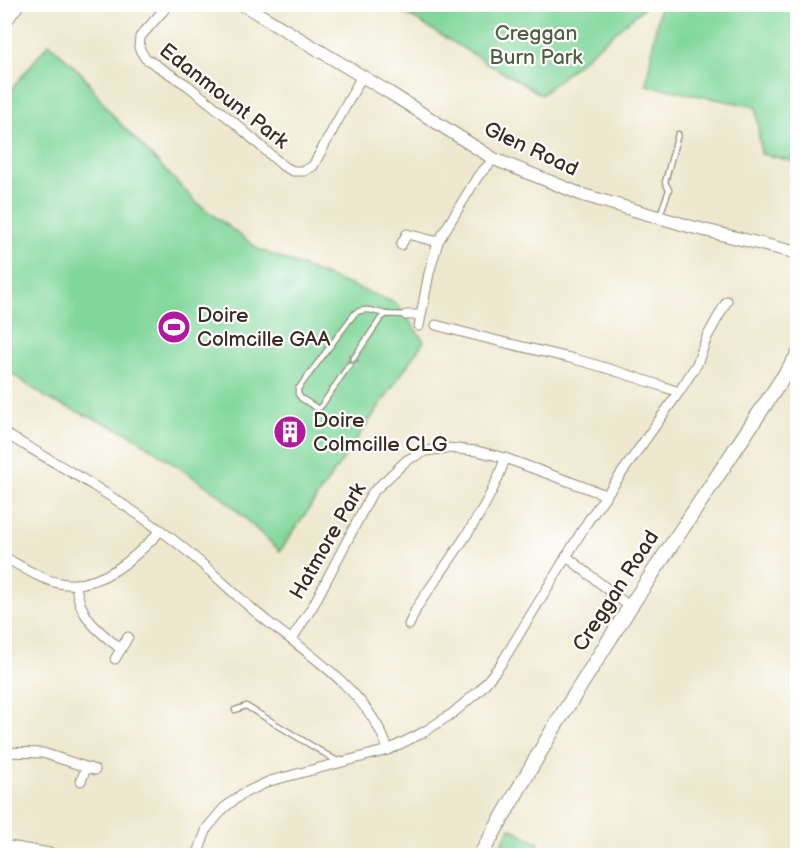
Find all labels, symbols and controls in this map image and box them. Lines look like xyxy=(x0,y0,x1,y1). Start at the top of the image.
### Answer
park label: Creggan Burn Park xyxy=(489,21,583,70)
street label: Edanmount Park xyxy=(155,38,294,154)
street label: Glen Road xyxy=(480,116,582,182)
place label: Doire Colmcille GAA xyxy=(197,303,331,352)
sports icon: Doire Colmcille GAA xyxy=(156,309,192,345)
one-way arrow xyxy=(348,354,359,365)
place label: Doire Colmcille CLG xyxy=(313,408,448,457)
building icon: Doire Colmcille CLG xyxy=(272,414,308,450)
street label: Hatmore Park xyxy=(285,478,372,604)
street label: Creggan Road xyxy=(568,526,664,656)

